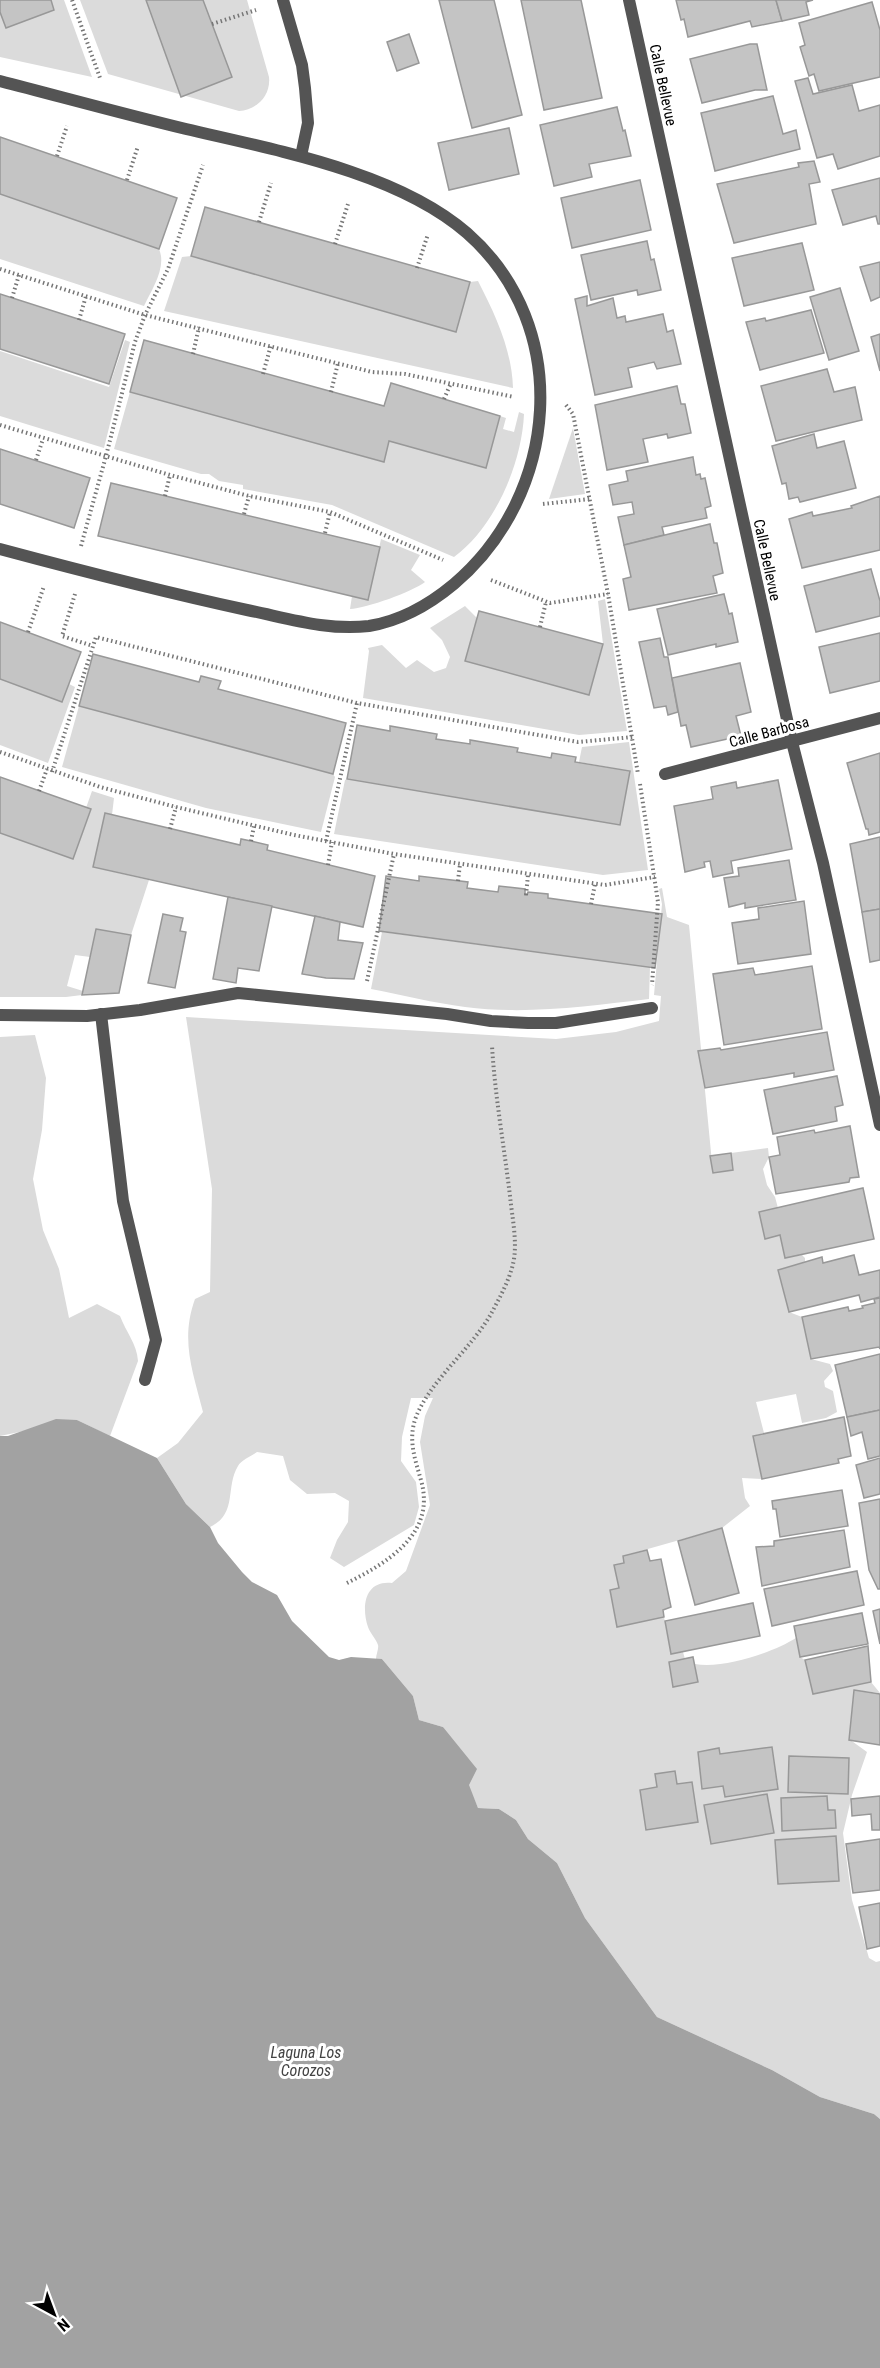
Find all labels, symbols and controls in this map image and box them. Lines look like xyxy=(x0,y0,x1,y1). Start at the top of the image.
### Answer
street label: Calle Bellevue xyxy=(646,43,680,127)
street label: Calle Bellevue xyxy=(750,518,784,602)
street label: Calle Barbosa xyxy=(727,713,811,751)
water label: Laguna Los Corozos xyxy=(271,2043,341,2080)
north arrow xyxy=(24,2284,84,2344)
text: N xyxy=(54,2315,73,2335)

